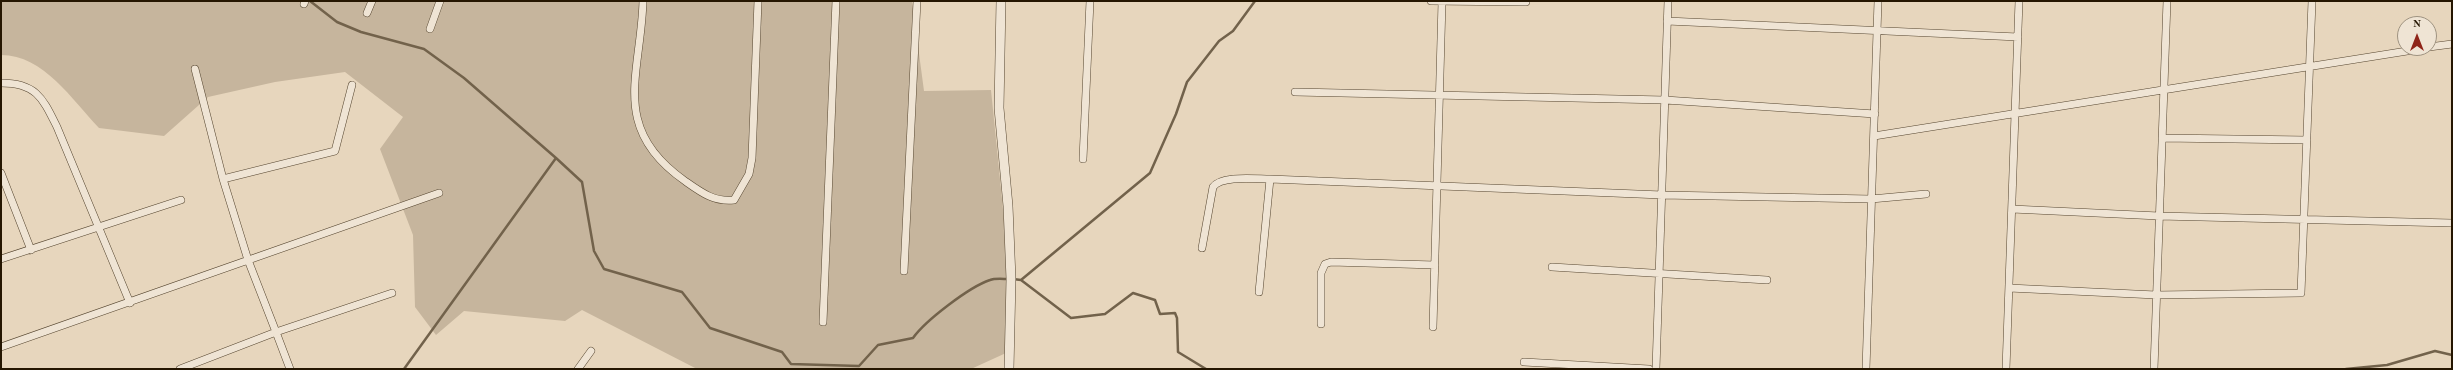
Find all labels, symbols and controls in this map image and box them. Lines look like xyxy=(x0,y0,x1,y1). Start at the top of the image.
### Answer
north arrow xyxy=(2397,16,2437,56)
text: N xyxy=(2413,19,2421,30)

